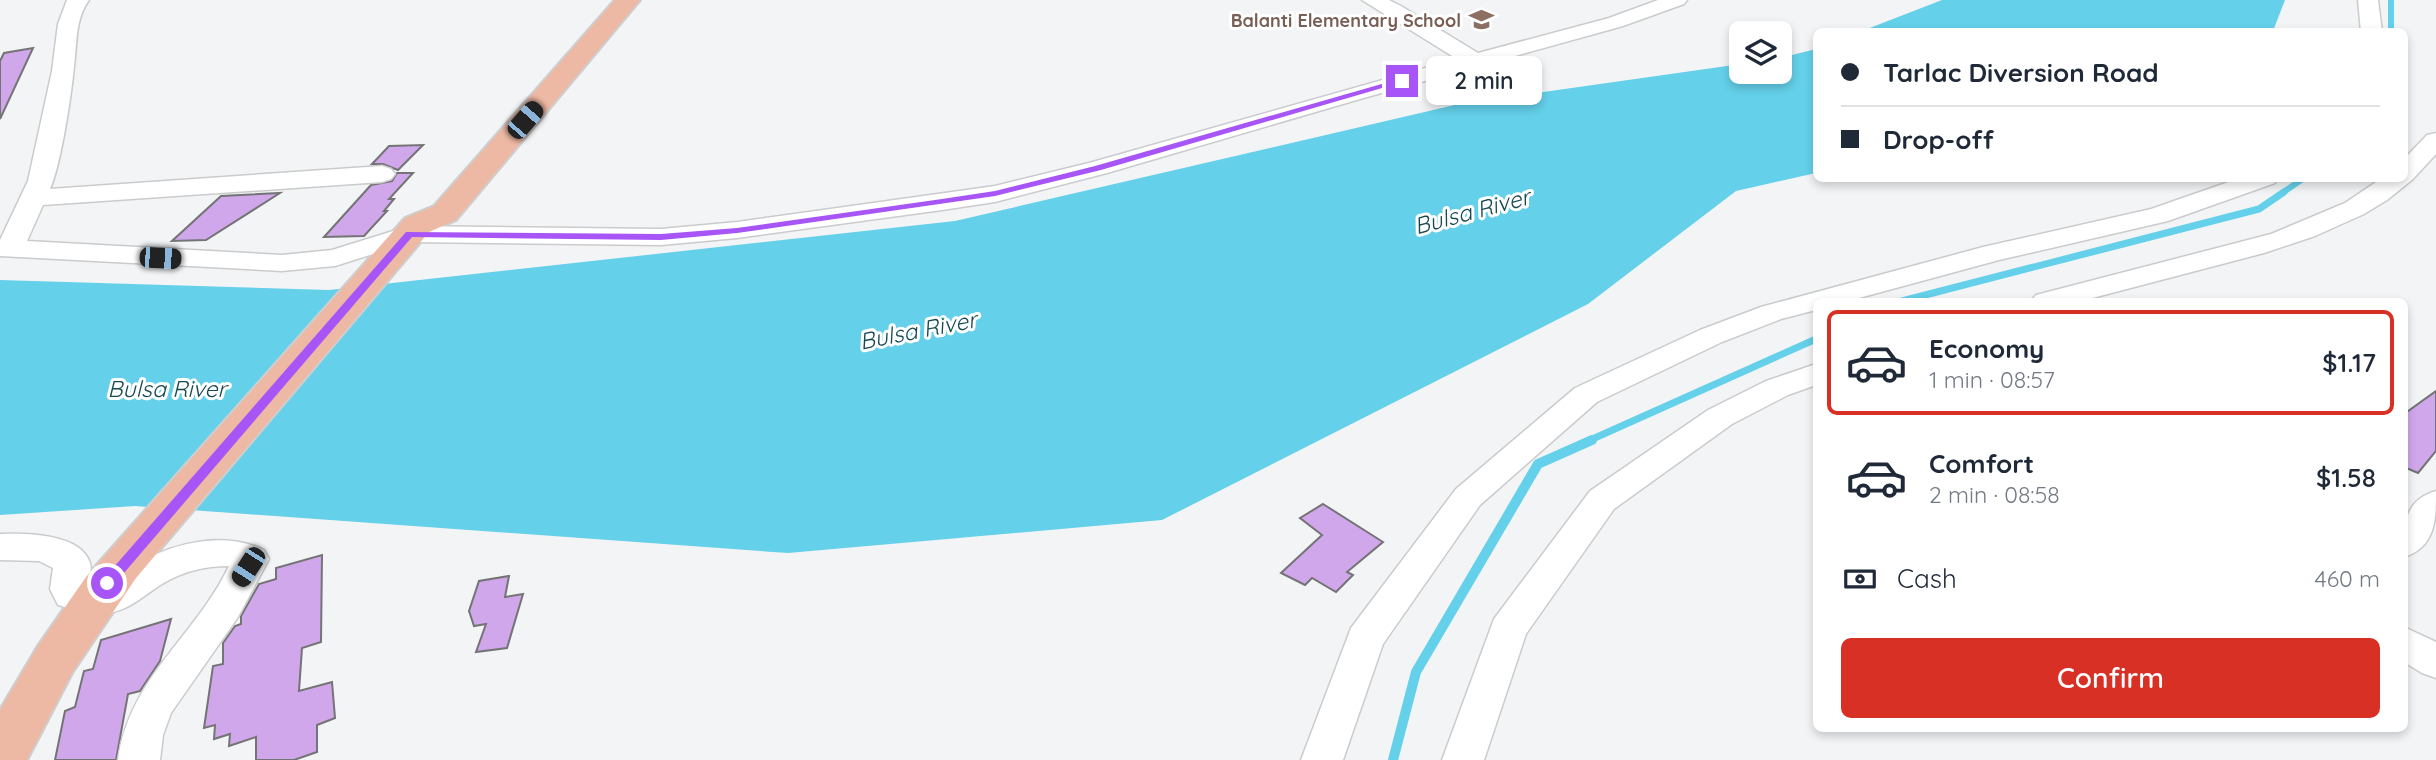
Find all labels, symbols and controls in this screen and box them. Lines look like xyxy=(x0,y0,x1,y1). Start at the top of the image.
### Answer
school or university icon: Balanti Elementary School xyxy=(1467,6,1495,34)
place label: Balanti Elementary School xyxy=(1231,9,1461,32)
map controls xyxy=(1729,21,1792,84)
button: layers xyxy=(1729,21,1792,84)
callout: 2 min xyxy=(1426,56,1542,106)
text: Tarlac Diversion Road xyxy=(1883,56,2159,89)
route end xyxy=(1386,65,1418,97)
text: 2 min xyxy=(1454,66,1514,95)
car xyxy=(504,97,547,143)
text: Drop-off xyxy=(1883,123,1994,156)
water label: Bulsa River xyxy=(1411,181,1536,240)
car xyxy=(139,246,182,270)
water label: Bulsa River xyxy=(857,304,982,356)
icon: car xyxy=(1845,331,1908,394)
text: Economy xyxy=(1929,332,2044,365)
text: $1.17 xyxy=(2322,346,2376,379)
text: 1 min · 08:57 xyxy=(1929,365,2055,394)
water label: Bulsa River xyxy=(108,374,230,403)
icon: car xyxy=(1845,446,1908,509)
text: Comfort xyxy=(1929,447,2034,480)
text: $1.58 xyxy=(2316,461,2376,494)
text: 2 min · 08:58 xyxy=(1929,480,2060,509)
car xyxy=(228,544,269,590)
icon: cash xyxy=(1841,560,1879,598)
text: Cash xyxy=(1897,562,1957,595)
text: 460 m xyxy=(2315,564,2380,593)
route start xyxy=(91,567,123,599)
button: Confirm xyxy=(1841,638,2380,718)

